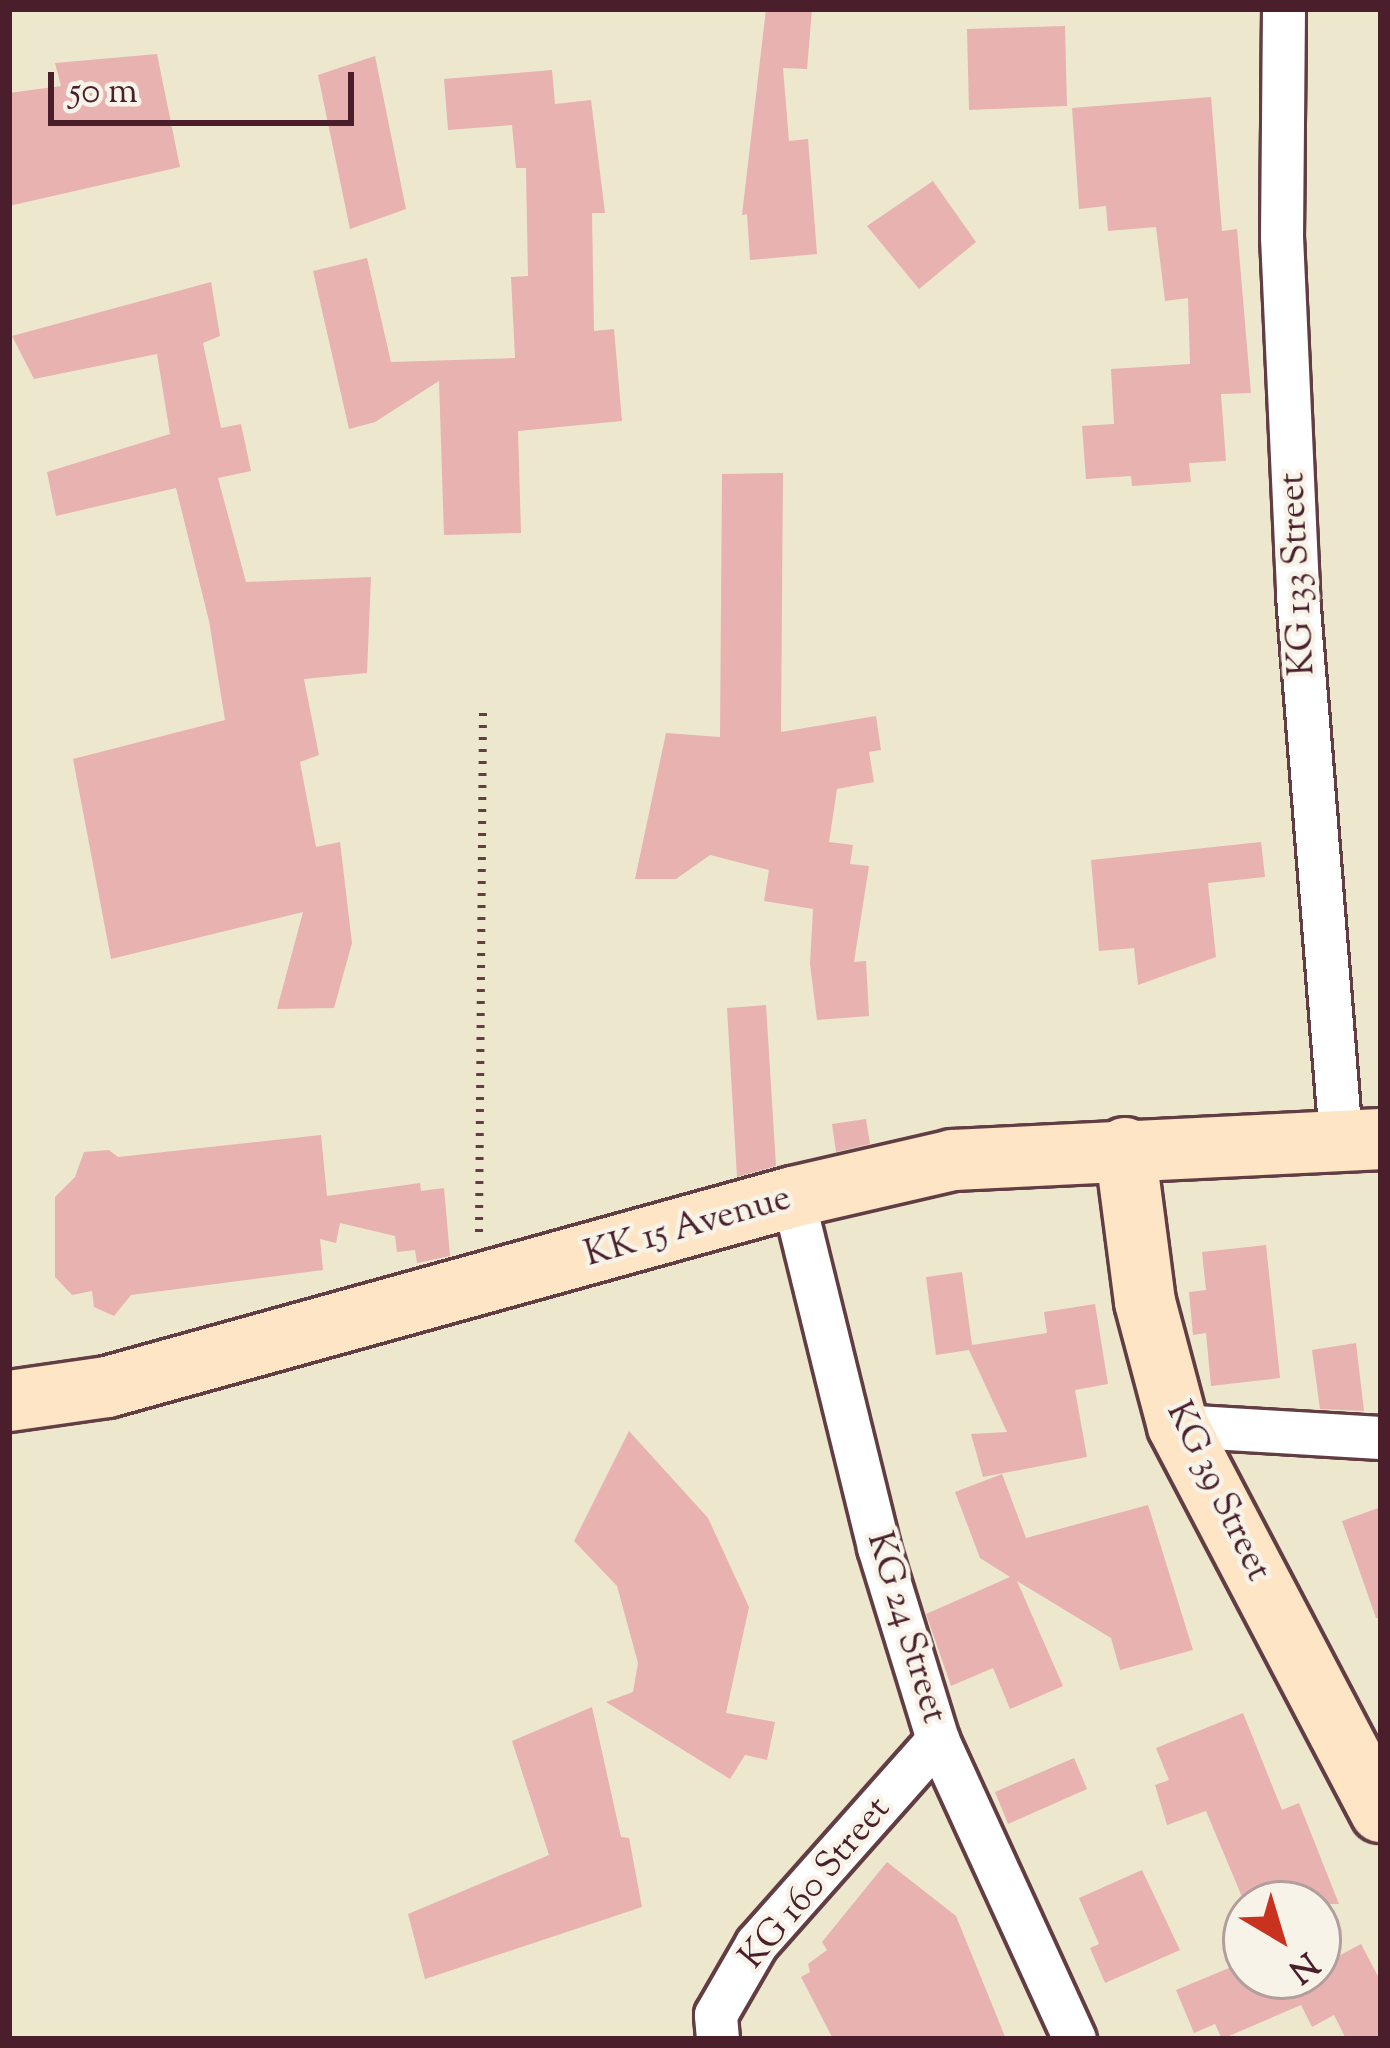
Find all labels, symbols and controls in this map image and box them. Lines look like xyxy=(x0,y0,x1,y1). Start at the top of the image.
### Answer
scale bar xyxy=(54,48,360,122)
text: 50 m xyxy=(69,67,138,119)
street label: KG 133 Street xyxy=(1272,471,1326,677)
street label: KK 15 Avenue xyxy=(580,1178,796,1278)
street label: KG 39 Street xyxy=(1155,1395,1279,1589)
street label: KG 24 Street xyxy=(856,1527,954,1729)
street label: KG 160 Street xyxy=(732,1789,900,1979)
north arrow xyxy=(1222,1880,1342,2000)
text: N xyxy=(1277,1939,1327,1993)

